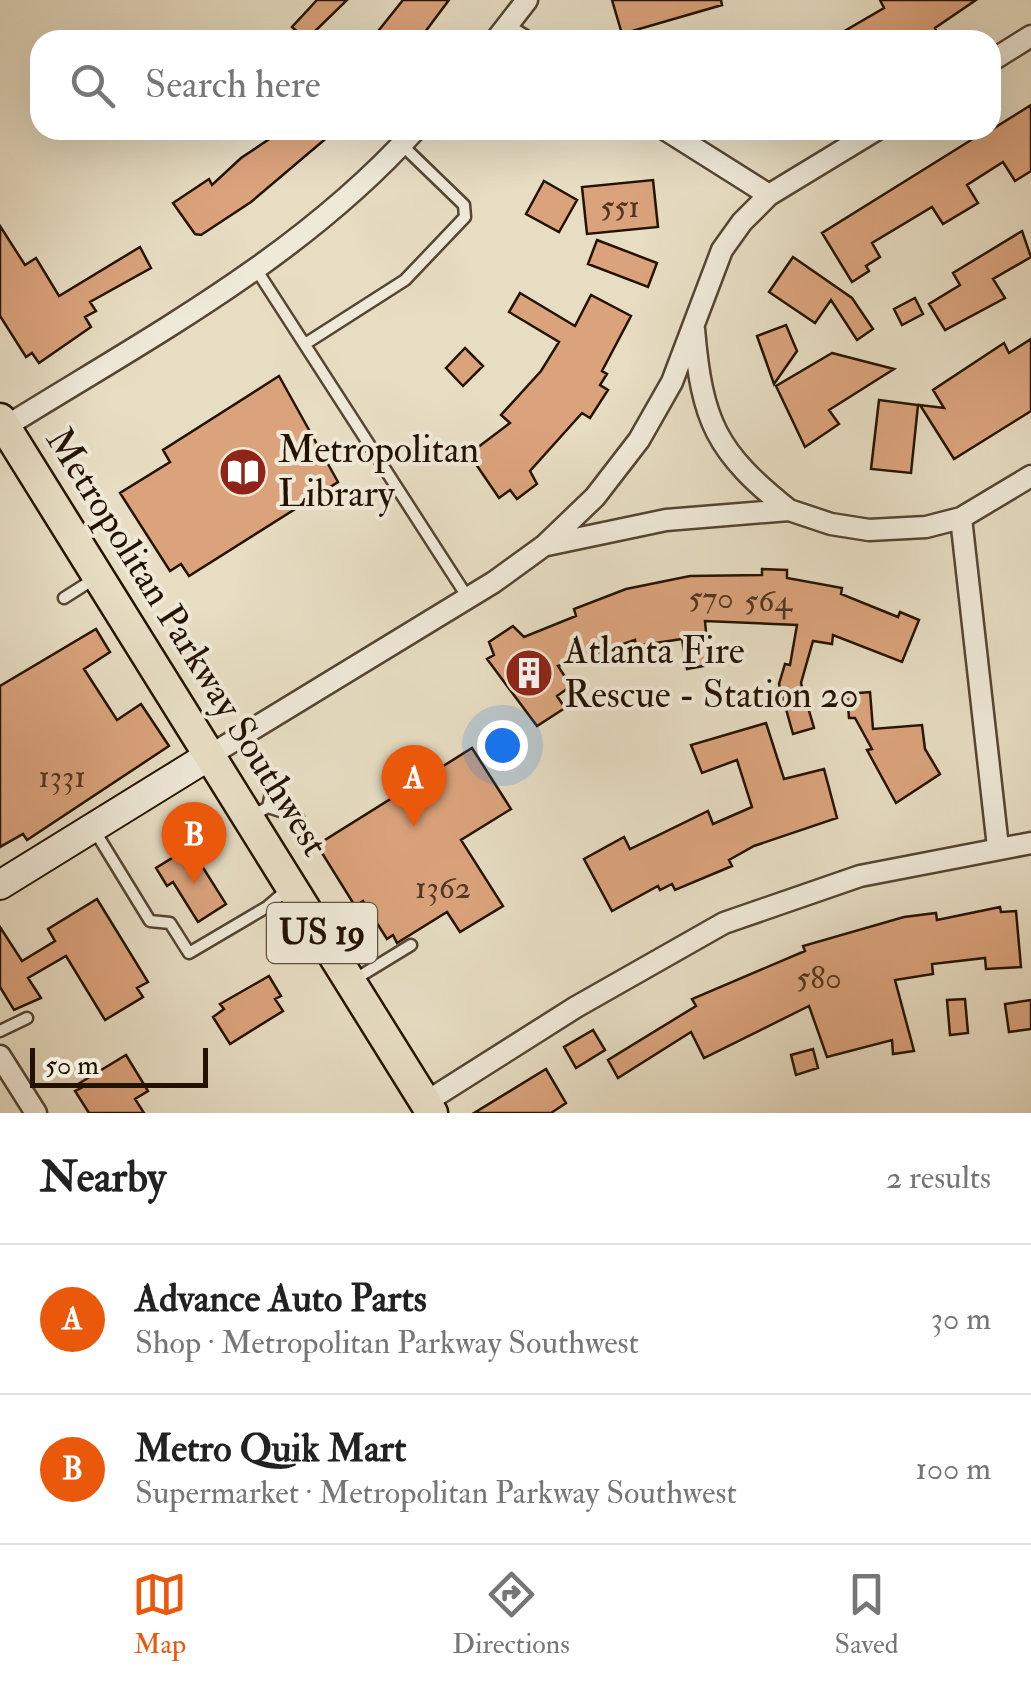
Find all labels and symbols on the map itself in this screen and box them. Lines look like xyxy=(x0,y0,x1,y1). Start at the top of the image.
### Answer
house number: 551 xyxy=(600,187,640,227)
street label: Metropolitan Parkway Southwest xyxy=(35,419,339,865)
place label: Metropolitan Library xyxy=(278,426,479,518)
library icon: Metropolitan Library xyxy=(217,446,269,498)
house number: 570 xyxy=(688,578,734,618)
house number: 564 xyxy=(744,581,793,621)
place label: Atlanta Fire Rescue - Station 20 xyxy=(563,627,859,719)
building icon: Atlanta Fire Rescue - Station 20 xyxy=(503,647,555,699)
your location xyxy=(477,720,528,771)
pin: A xyxy=(382,744,446,827)
house number: 1331 xyxy=(38,757,86,797)
pin: B xyxy=(162,802,226,884)
house number: 1362 xyxy=(415,868,471,908)
road number: US 19 xyxy=(267,903,377,963)
house number: 580 xyxy=(796,958,842,998)
scale bar xyxy=(30,1043,208,1088)

